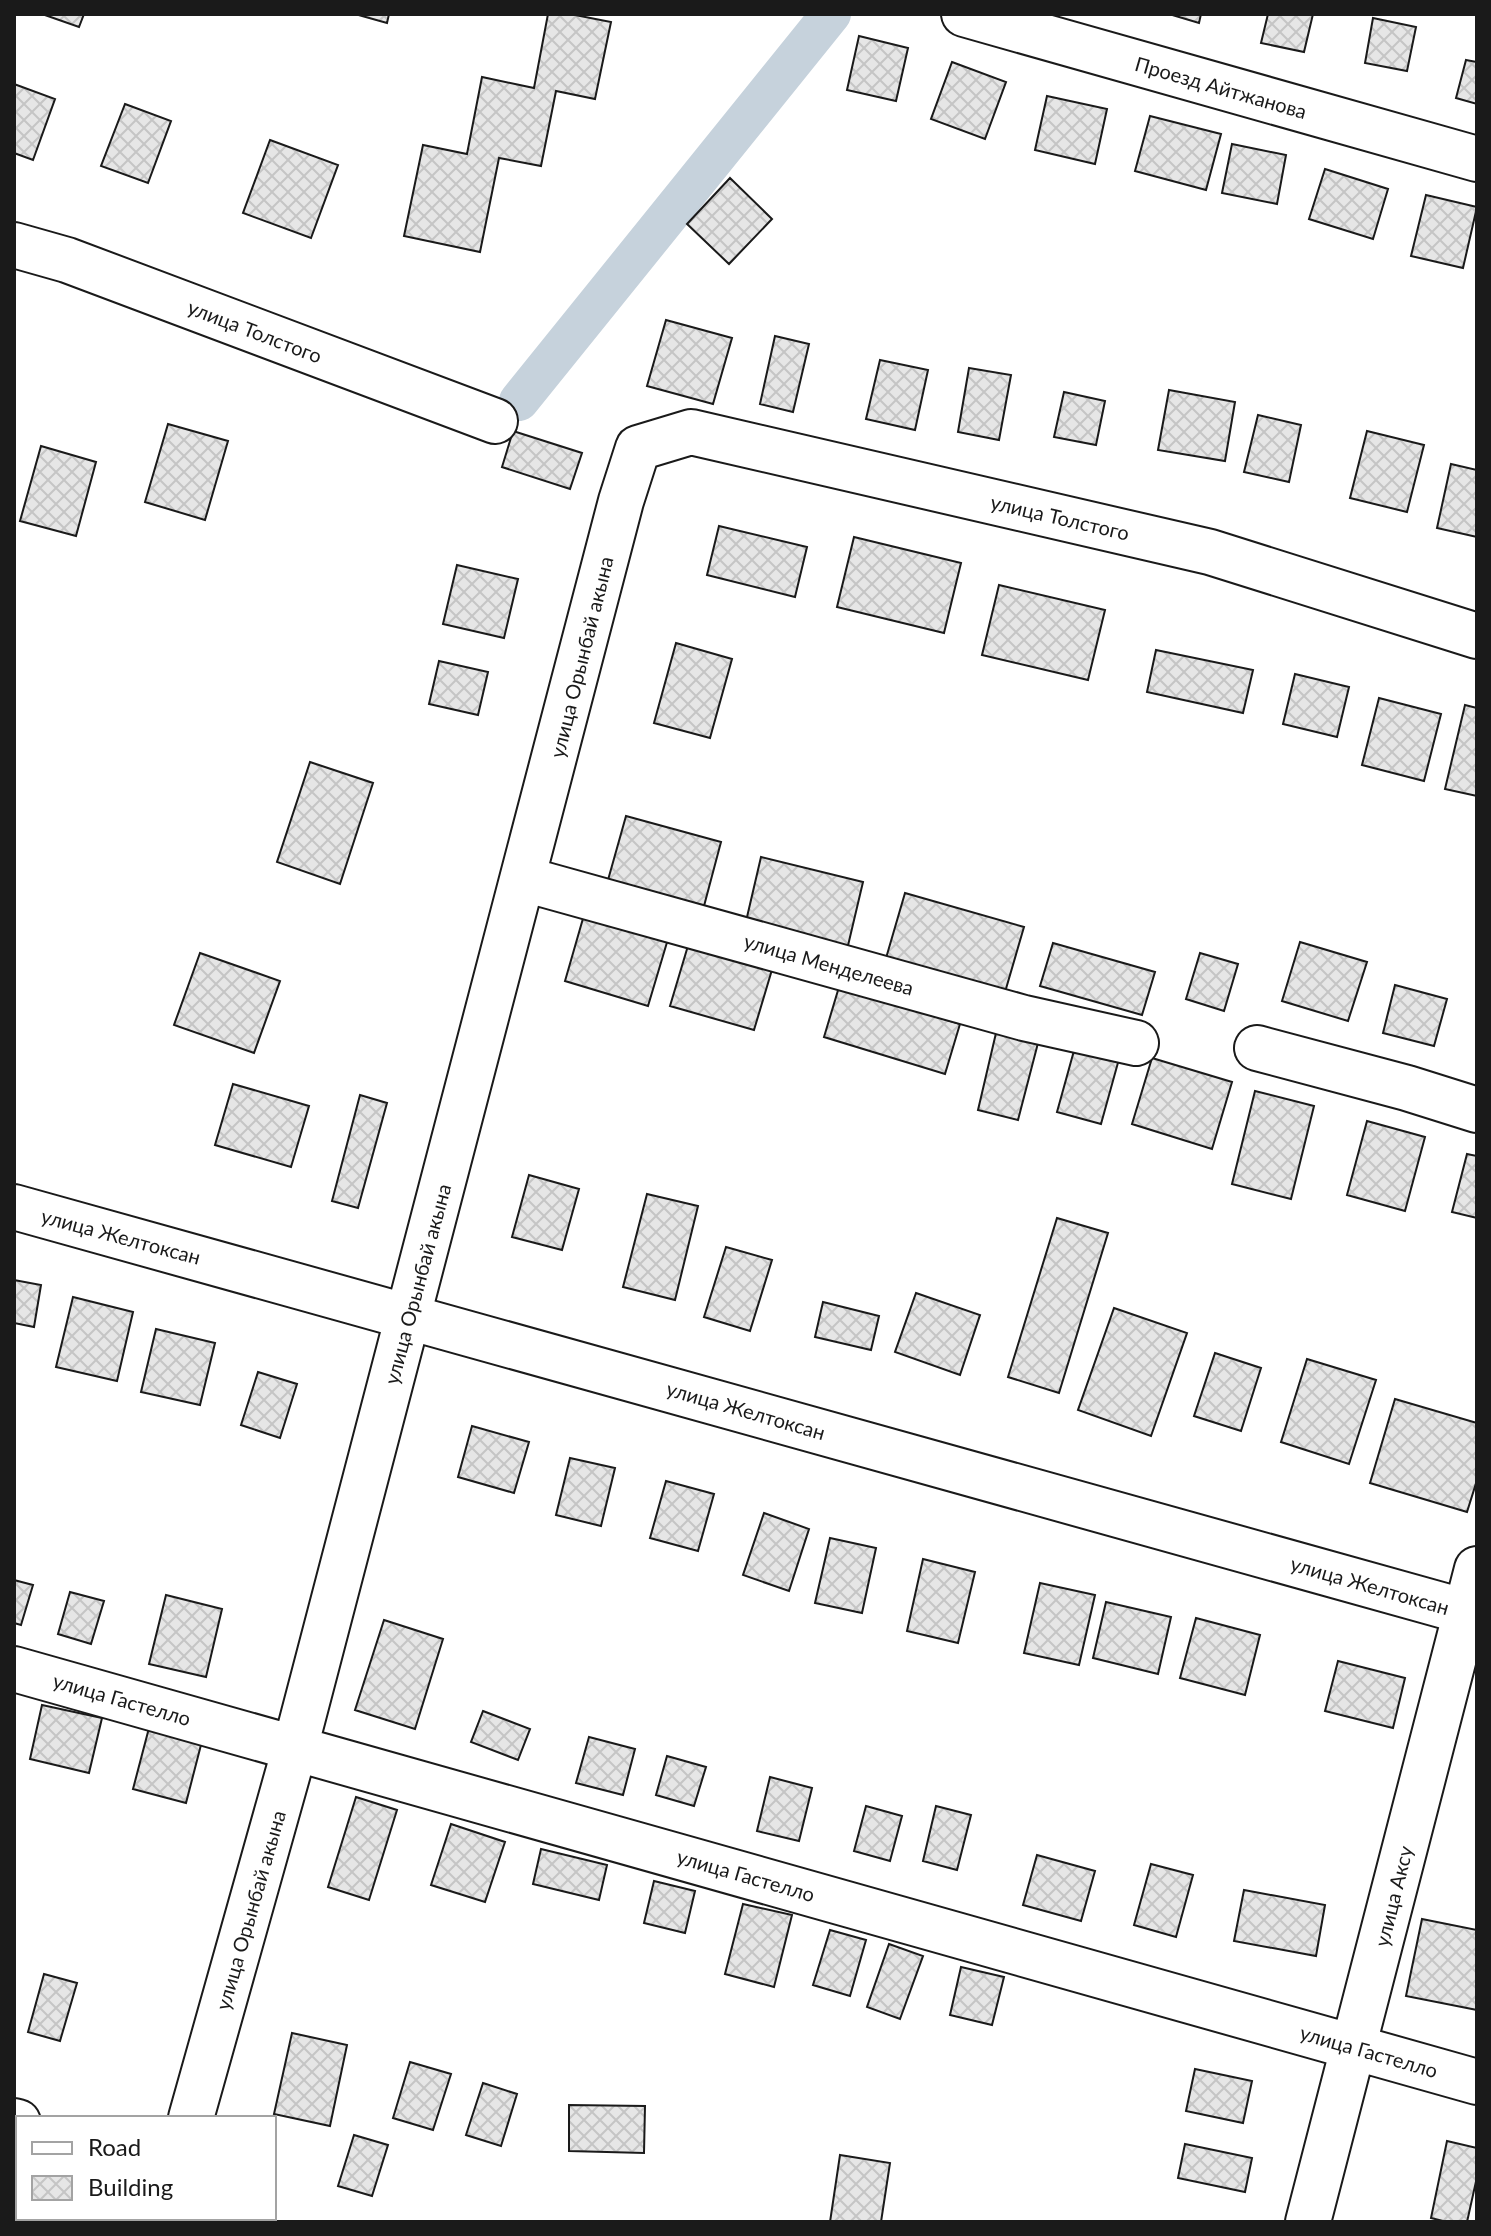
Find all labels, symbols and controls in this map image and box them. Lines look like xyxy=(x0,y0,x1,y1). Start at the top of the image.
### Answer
street label: Проезд Айтжанова xyxy=(1132,51,1310,123)
street label: улица Толстого xyxy=(185,294,325,368)
street label: улица Толстого xyxy=(988,489,1132,545)
street label: улица Орынбай акына xyxy=(544,554,618,760)
street label: улица Менделеева xyxy=(741,928,917,1000)
street label: улица Орынбай акына xyxy=(379,1181,455,1387)
street label: улица Желтоксан xyxy=(39,1203,203,1269)
street label: улица Желтоксан xyxy=(664,1376,828,1444)
street label: улица Желтоксан xyxy=(1288,1551,1452,1619)
street label: улица Гастелло xyxy=(50,1668,194,1730)
street label: улица Орынбай акына xyxy=(210,1807,290,2013)
street label: улица Аксу xyxy=(1369,1842,1417,1949)
street label: улица Гастелло xyxy=(674,1844,818,1906)
street label: улица Гастелло xyxy=(1297,2020,1441,2082)
legend xyxy=(16,2116,276,2220)
text: Road xyxy=(88,2132,141,2161)
text: Building xyxy=(88,2172,173,2201)

